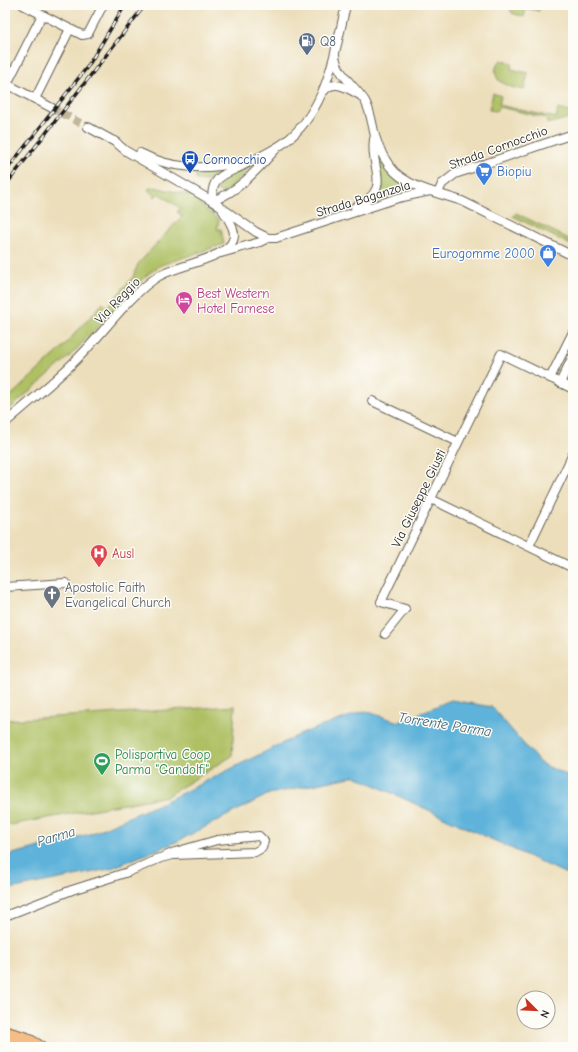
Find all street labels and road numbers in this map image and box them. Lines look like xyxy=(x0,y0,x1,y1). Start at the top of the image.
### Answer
street label: Strada Cornocchio xyxy=(447,123,550,172)
street label: Strada Baganzola xyxy=(314,177,412,220)
street label: Via Reggio xyxy=(92,274,143,327)
street label: Via Giuseppe Giusti xyxy=(388,447,449,550)

